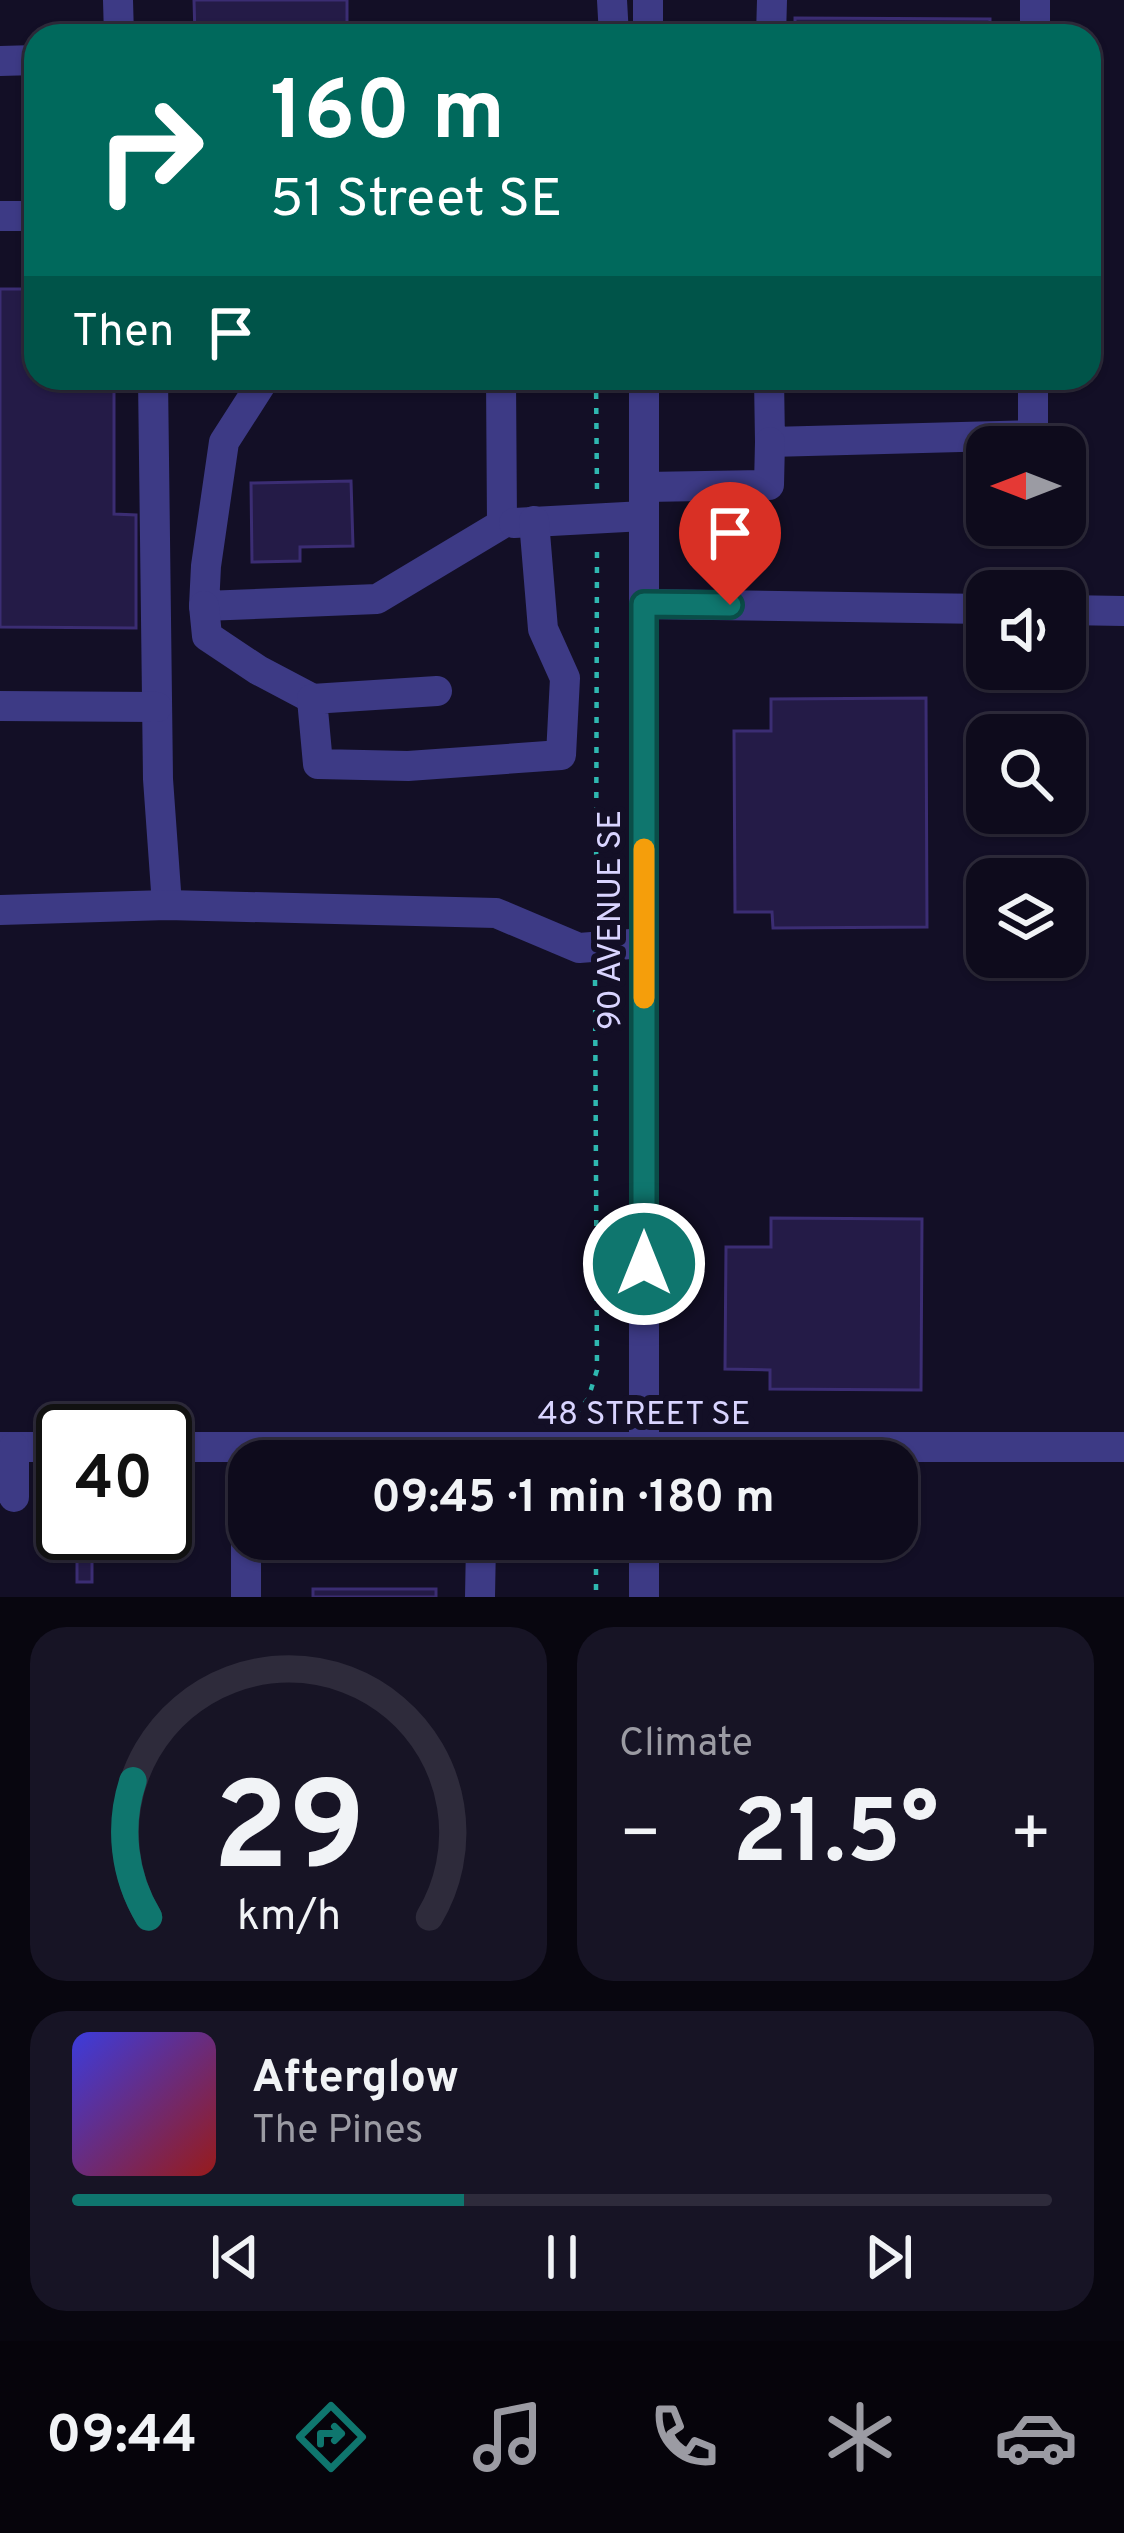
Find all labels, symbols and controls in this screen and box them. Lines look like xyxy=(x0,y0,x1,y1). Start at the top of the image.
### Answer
text: 160 m xyxy=(270,63,505,169)
icon: right xyxy=(72,72,228,228)
text: 51 Street SE xyxy=(270,167,562,236)
icon: arrive xyxy=(198,300,264,366)
text: Then xyxy=(72,305,174,362)
north arrow xyxy=(966,426,1086,546)
map controls xyxy=(966,426,1086,978)
pin xyxy=(679,482,781,605)
icon: arrive xyxy=(697,500,763,566)
button: sound xyxy=(966,570,1086,690)
button: search xyxy=(966,714,1086,834)
street label: 90 AVENUE SE xyxy=(591,810,633,1030)
button: layers xyxy=(966,858,1086,978)
position arrow xyxy=(581,1201,707,1327)
street label: 48 STREET SE xyxy=(537,1395,751,1437)
speed limit sign: 40 xyxy=(36,1404,192,1560)
text: 09:45 · 1 min · 180 m xyxy=(371,1471,775,1528)
text: Climate xyxy=(619,1721,753,1770)
text: 29 xyxy=(212,1756,365,1914)
text: 21.5° xyxy=(733,1781,938,1894)
text: − xyxy=(619,1796,662,1879)
text: + xyxy=(1009,1796,1052,1879)
text: km/h xyxy=(236,1891,341,1945)
text: Afterglow xyxy=(252,2051,459,2108)
text: The Pines xyxy=(252,2108,423,2157)
icon: previous xyxy=(202,2224,268,2290)
icon: pause xyxy=(529,2224,595,2290)
icon: next xyxy=(856,2224,922,2290)
icon: directions xyxy=(289,2395,373,2479)
icon: music xyxy=(466,2395,550,2479)
icon: phone xyxy=(642,2395,726,2479)
icon: climate xyxy=(818,2395,902,2479)
icon: car xyxy=(994,2395,1078,2479)
text: 09:44 xyxy=(46,2403,197,2472)

